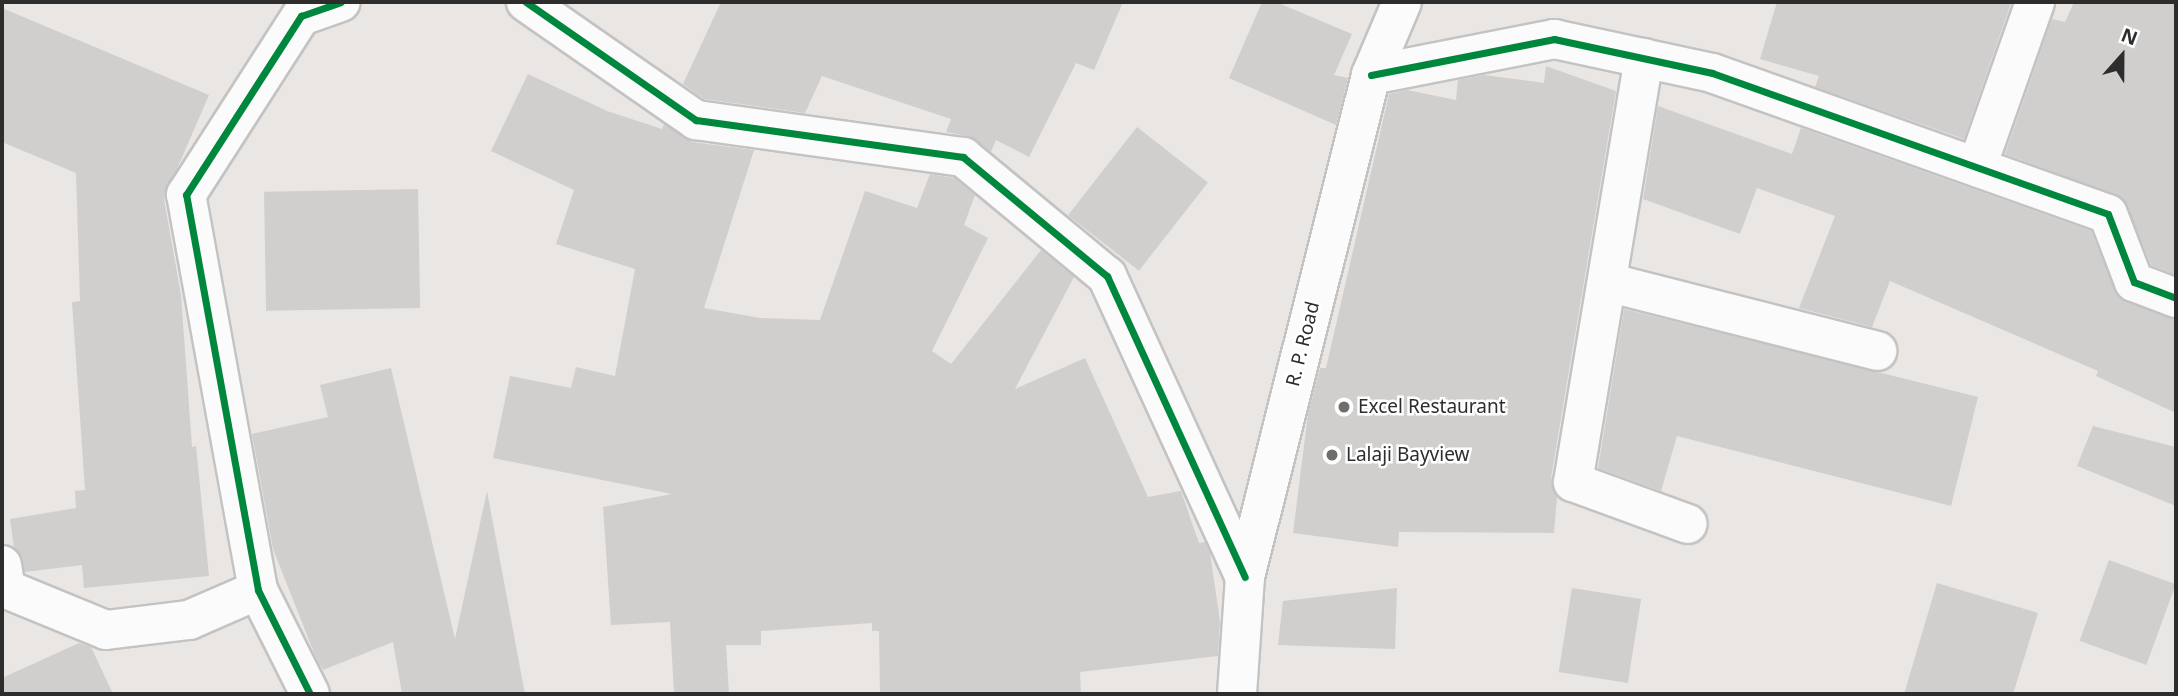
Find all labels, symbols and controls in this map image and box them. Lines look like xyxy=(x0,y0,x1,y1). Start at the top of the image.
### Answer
north arrow xyxy=(2087,21,2157,91)
text: N xyxy=(2118,21,2141,51)
street label: R. P. Road xyxy=(1281,299,1325,389)
place label: Excel Restaurant xyxy=(1358,396,1506,418)
marker: Excel Restaurant xyxy=(1336,399,1352,415)
place label: Lalaji Bayview xyxy=(1346,444,1469,466)
marker: Lalaji Bayview xyxy=(1324,447,1340,463)

